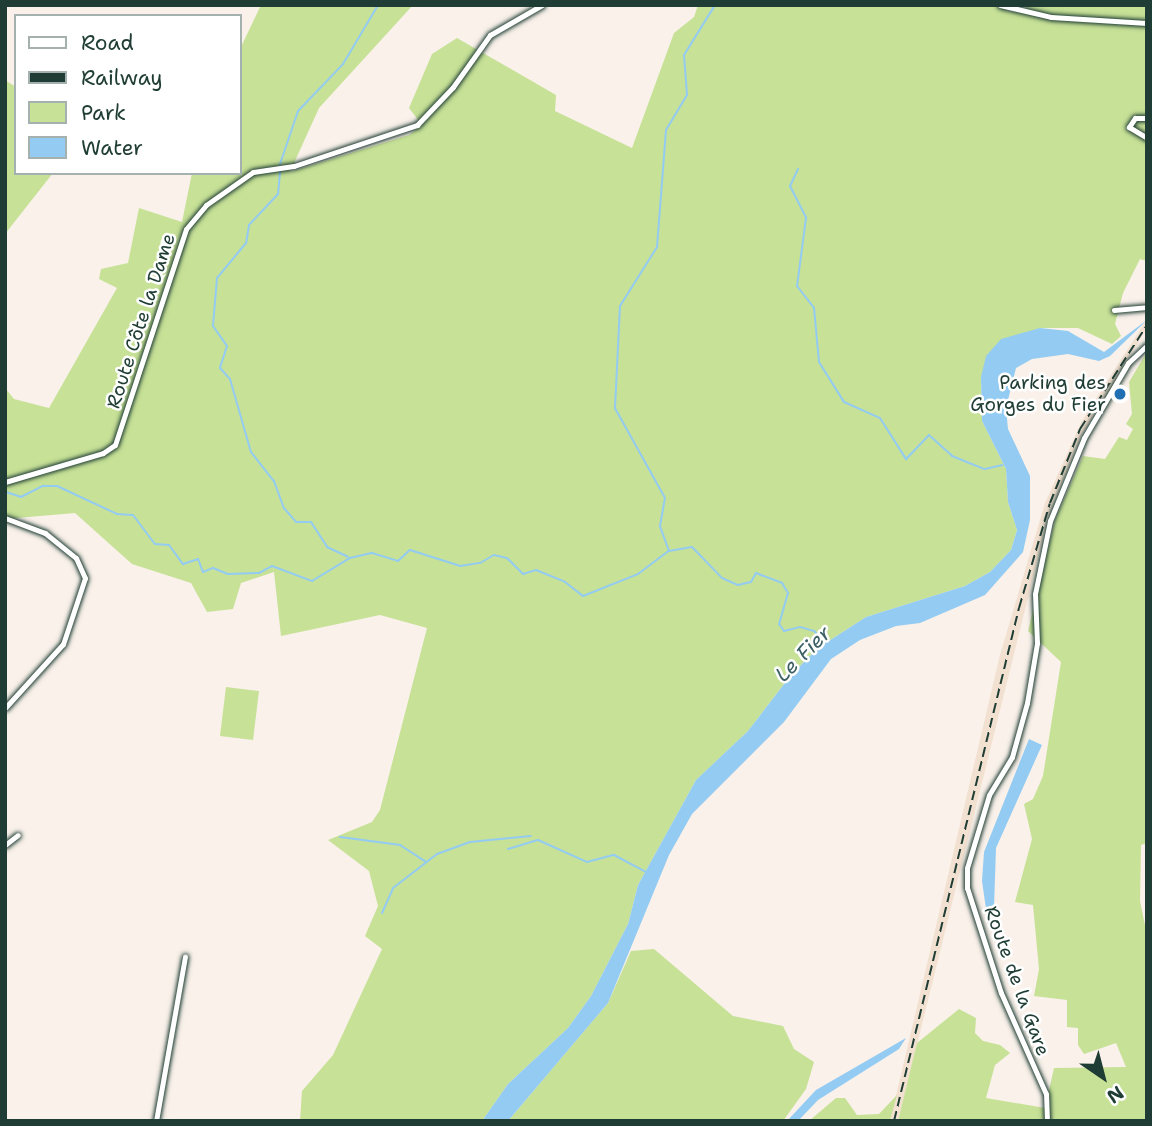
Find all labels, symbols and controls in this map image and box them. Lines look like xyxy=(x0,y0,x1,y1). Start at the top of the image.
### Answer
legend xyxy=(14,14,242,175)
text: Road xyxy=(81,29,134,57)
text: Railway xyxy=(81,64,163,92)
text: Park xyxy=(81,99,126,127)
text: Water xyxy=(81,134,143,162)
street label: Route Côte la Dame xyxy=(102,231,180,411)
place label: Parking des Gorges du Fier xyxy=(970,372,1106,416)
marker: Parking des Gorges du Fier xyxy=(1112,386,1128,402)
water label: Le Fier xyxy=(770,621,836,687)
street label: Route de la Gare xyxy=(979,903,1055,1059)
north arrow xyxy=(1068,1042,1138,1112)
text: N xyxy=(1102,1080,1129,1109)

